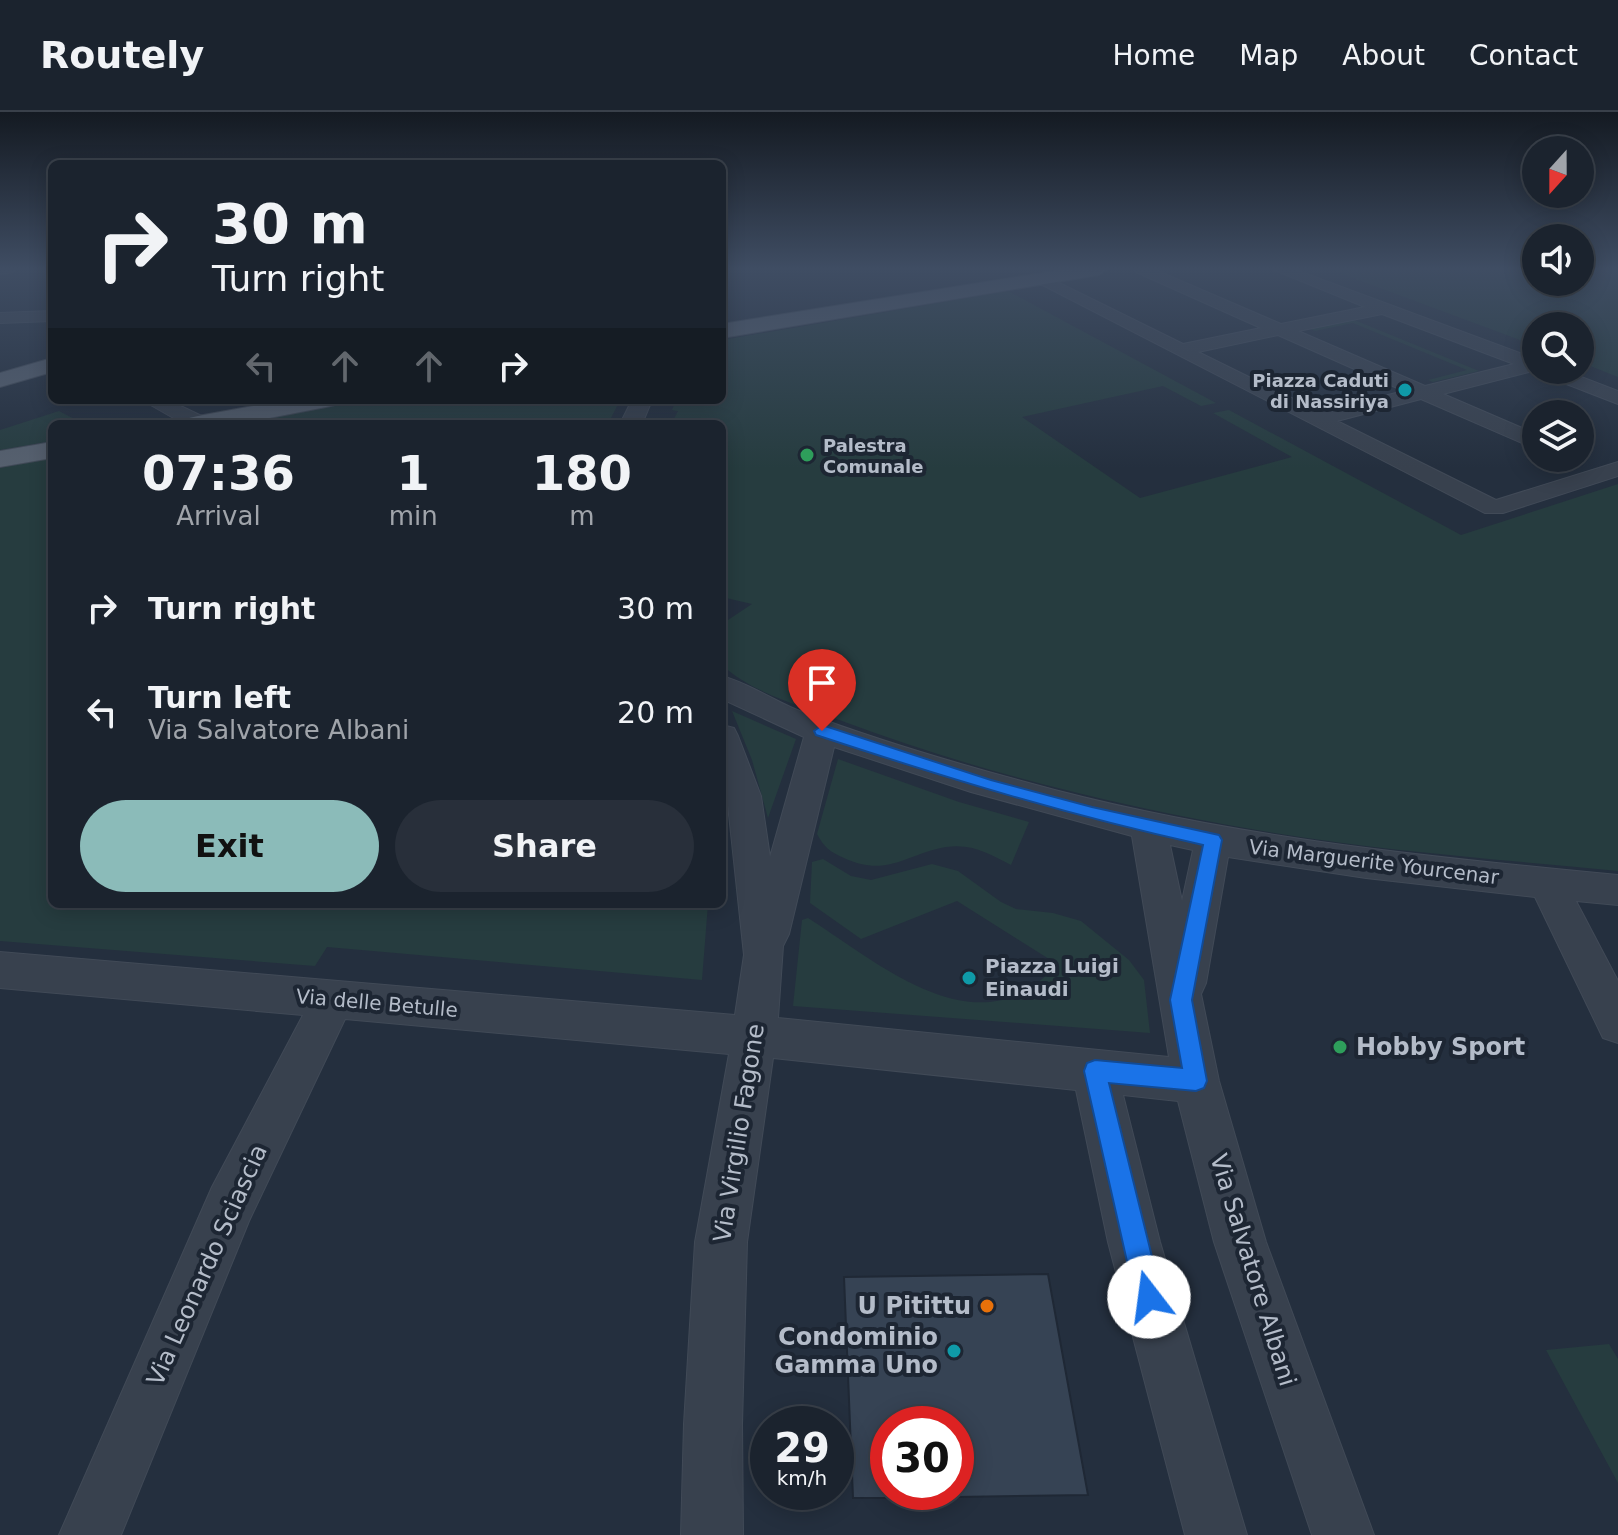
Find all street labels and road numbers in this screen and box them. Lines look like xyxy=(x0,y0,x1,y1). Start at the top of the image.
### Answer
street label: Via Marguerite Yourcenar xyxy=(1248,835,1501,889)
street label: Via delle Betulle xyxy=(295,984,459,1022)
street label: Via Virgilio Fagone xyxy=(708,1022,770,1244)
street label: Via Leonardo Sciascia xyxy=(141,1140,273,1390)
street label: Via Salvatore Albani xyxy=(1204,1151,1302,1389)

